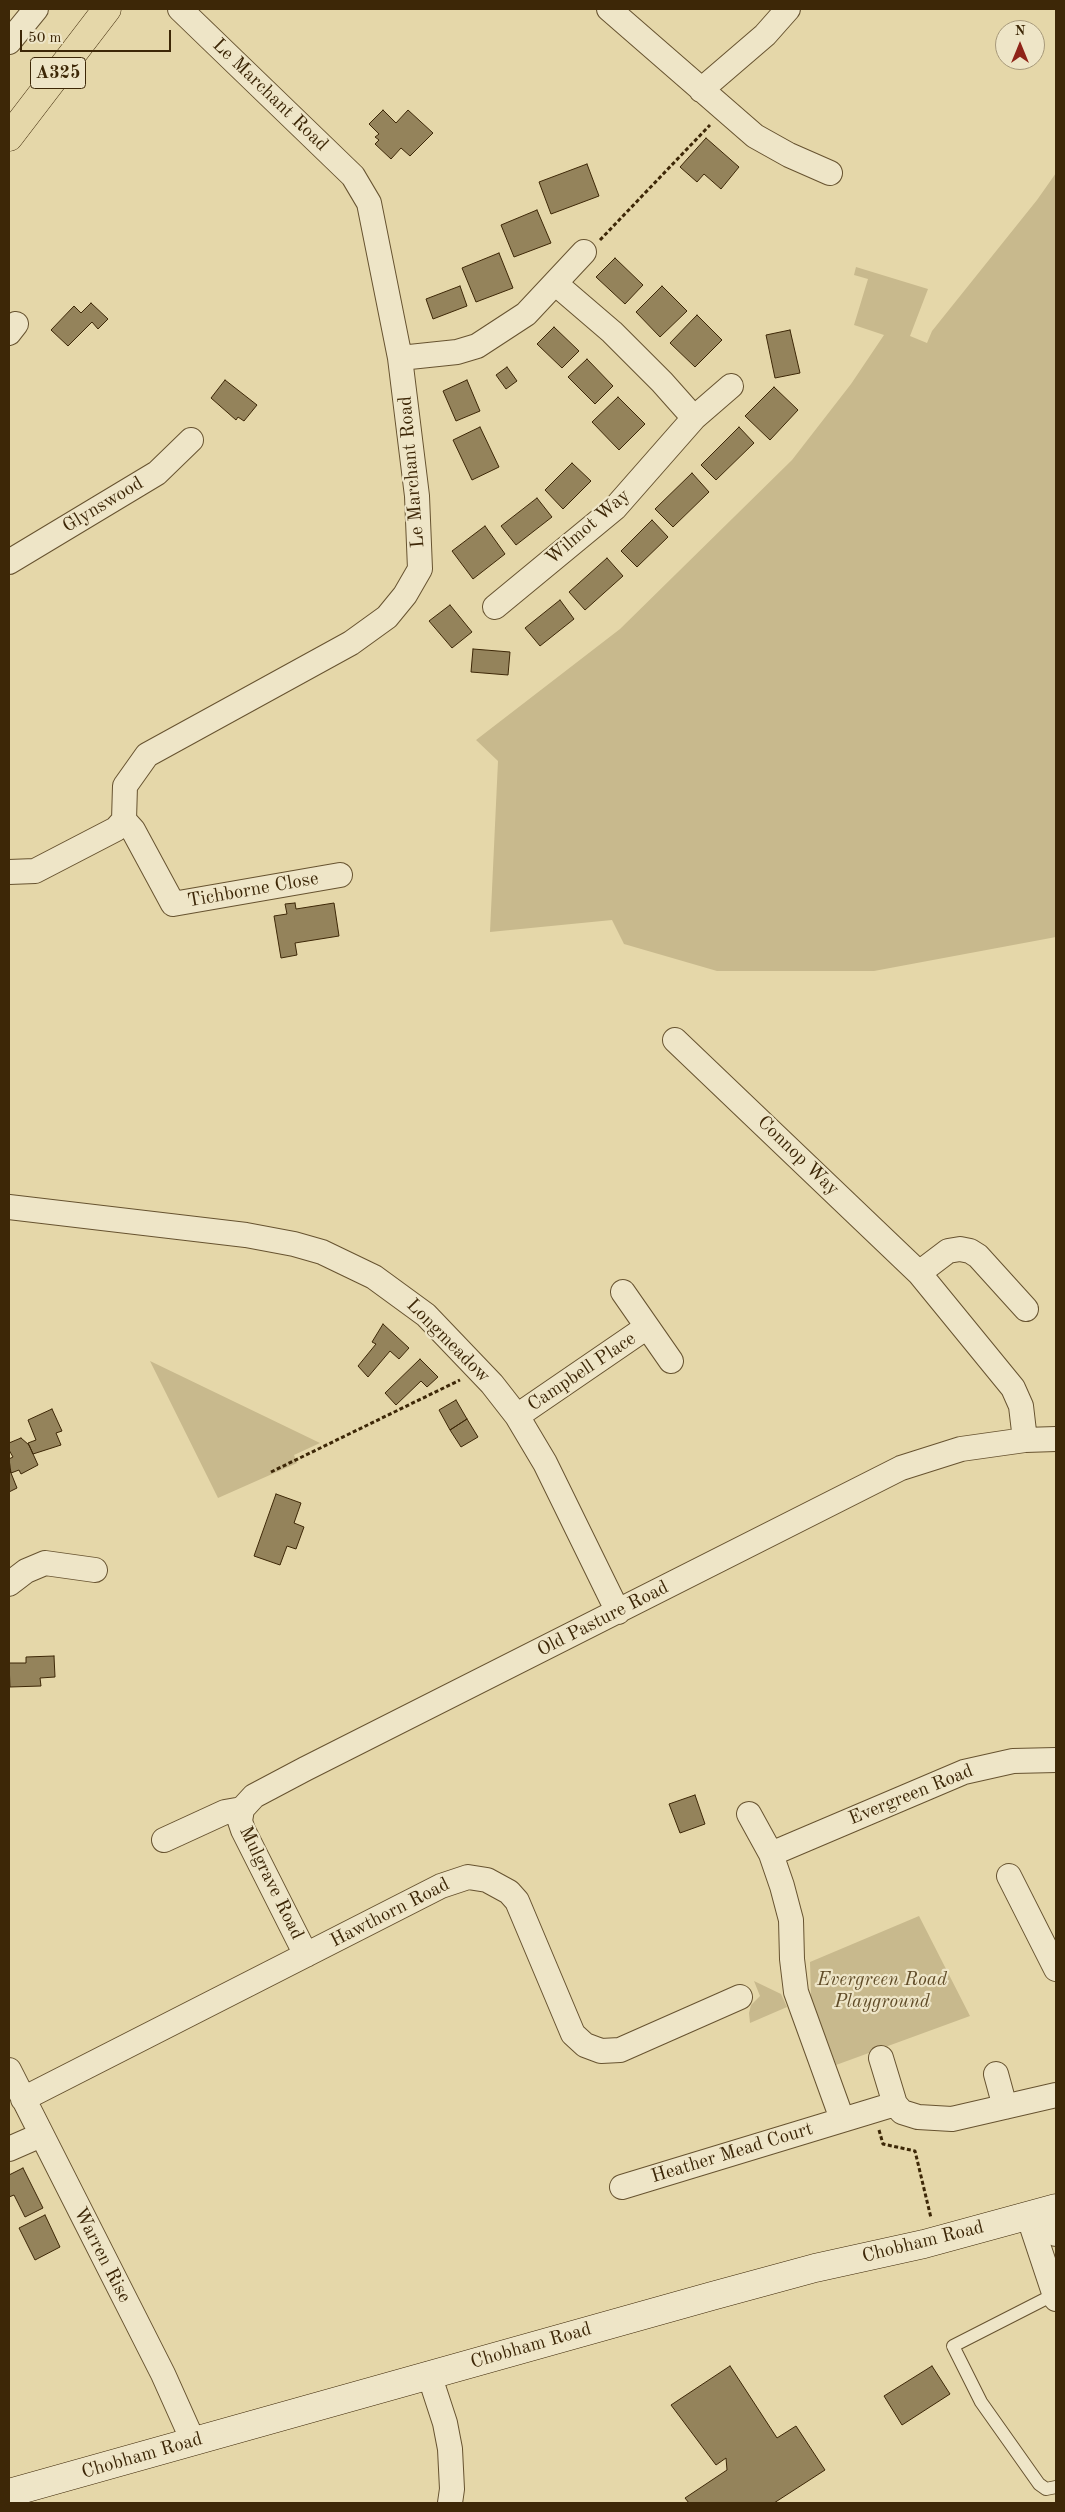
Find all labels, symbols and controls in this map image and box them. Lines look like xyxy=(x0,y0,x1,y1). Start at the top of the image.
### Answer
scale bar xyxy=(22,20,174,52)
north arrow xyxy=(995,20,1045,70)
text: N xyxy=(1015,24,1025,38)
text: 50 m xyxy=(28,31,62,46)
street label: Le Marchant Road xyxy=(207,34,333,156)
road number: A325 xyxy=(30,58,86,88)
street label: Le Marchant Road xyxy=(394,395,430,549)
street label: Glynswood xyxy=(59,472,147,538)
street label: Wilmot Way xyxy=(541,484,635,570)
street label: Tichborne Close xyxy=(186,867,320,913)
street label: Connop Way xyxy=(752,1111,844,1201)
street label: Longmeadow xyxy=(401,1294,495,1388)
street label: Campbell Place xyxy=(524,1327,640,1417)
street label: Old Pasture Road xyxy=(534,1576,672,1662)
street label: Evergreen Road xyxy=(845,1760,977,1830)
street label: Mulgrave Road xyxy=(234,1822,308,1944)
street label: Hawthorn Road xyxy=(327,1873,453,1953)
park label: Evergreen Road Playground xyxy=(817,1969,947,2013)
street label: Heather Mead Court xyxy=(648,2118,816,2188)
street label: Warren Rise xyxy=(68,2204,136,2306)
street label: Chobham Road xyxy=(860,2216,986,2268)
street label: Chobham Road xyxy=(468,2318,594,2374)
street label: Chobham Road xyxy=(79,2428,205,2484)

